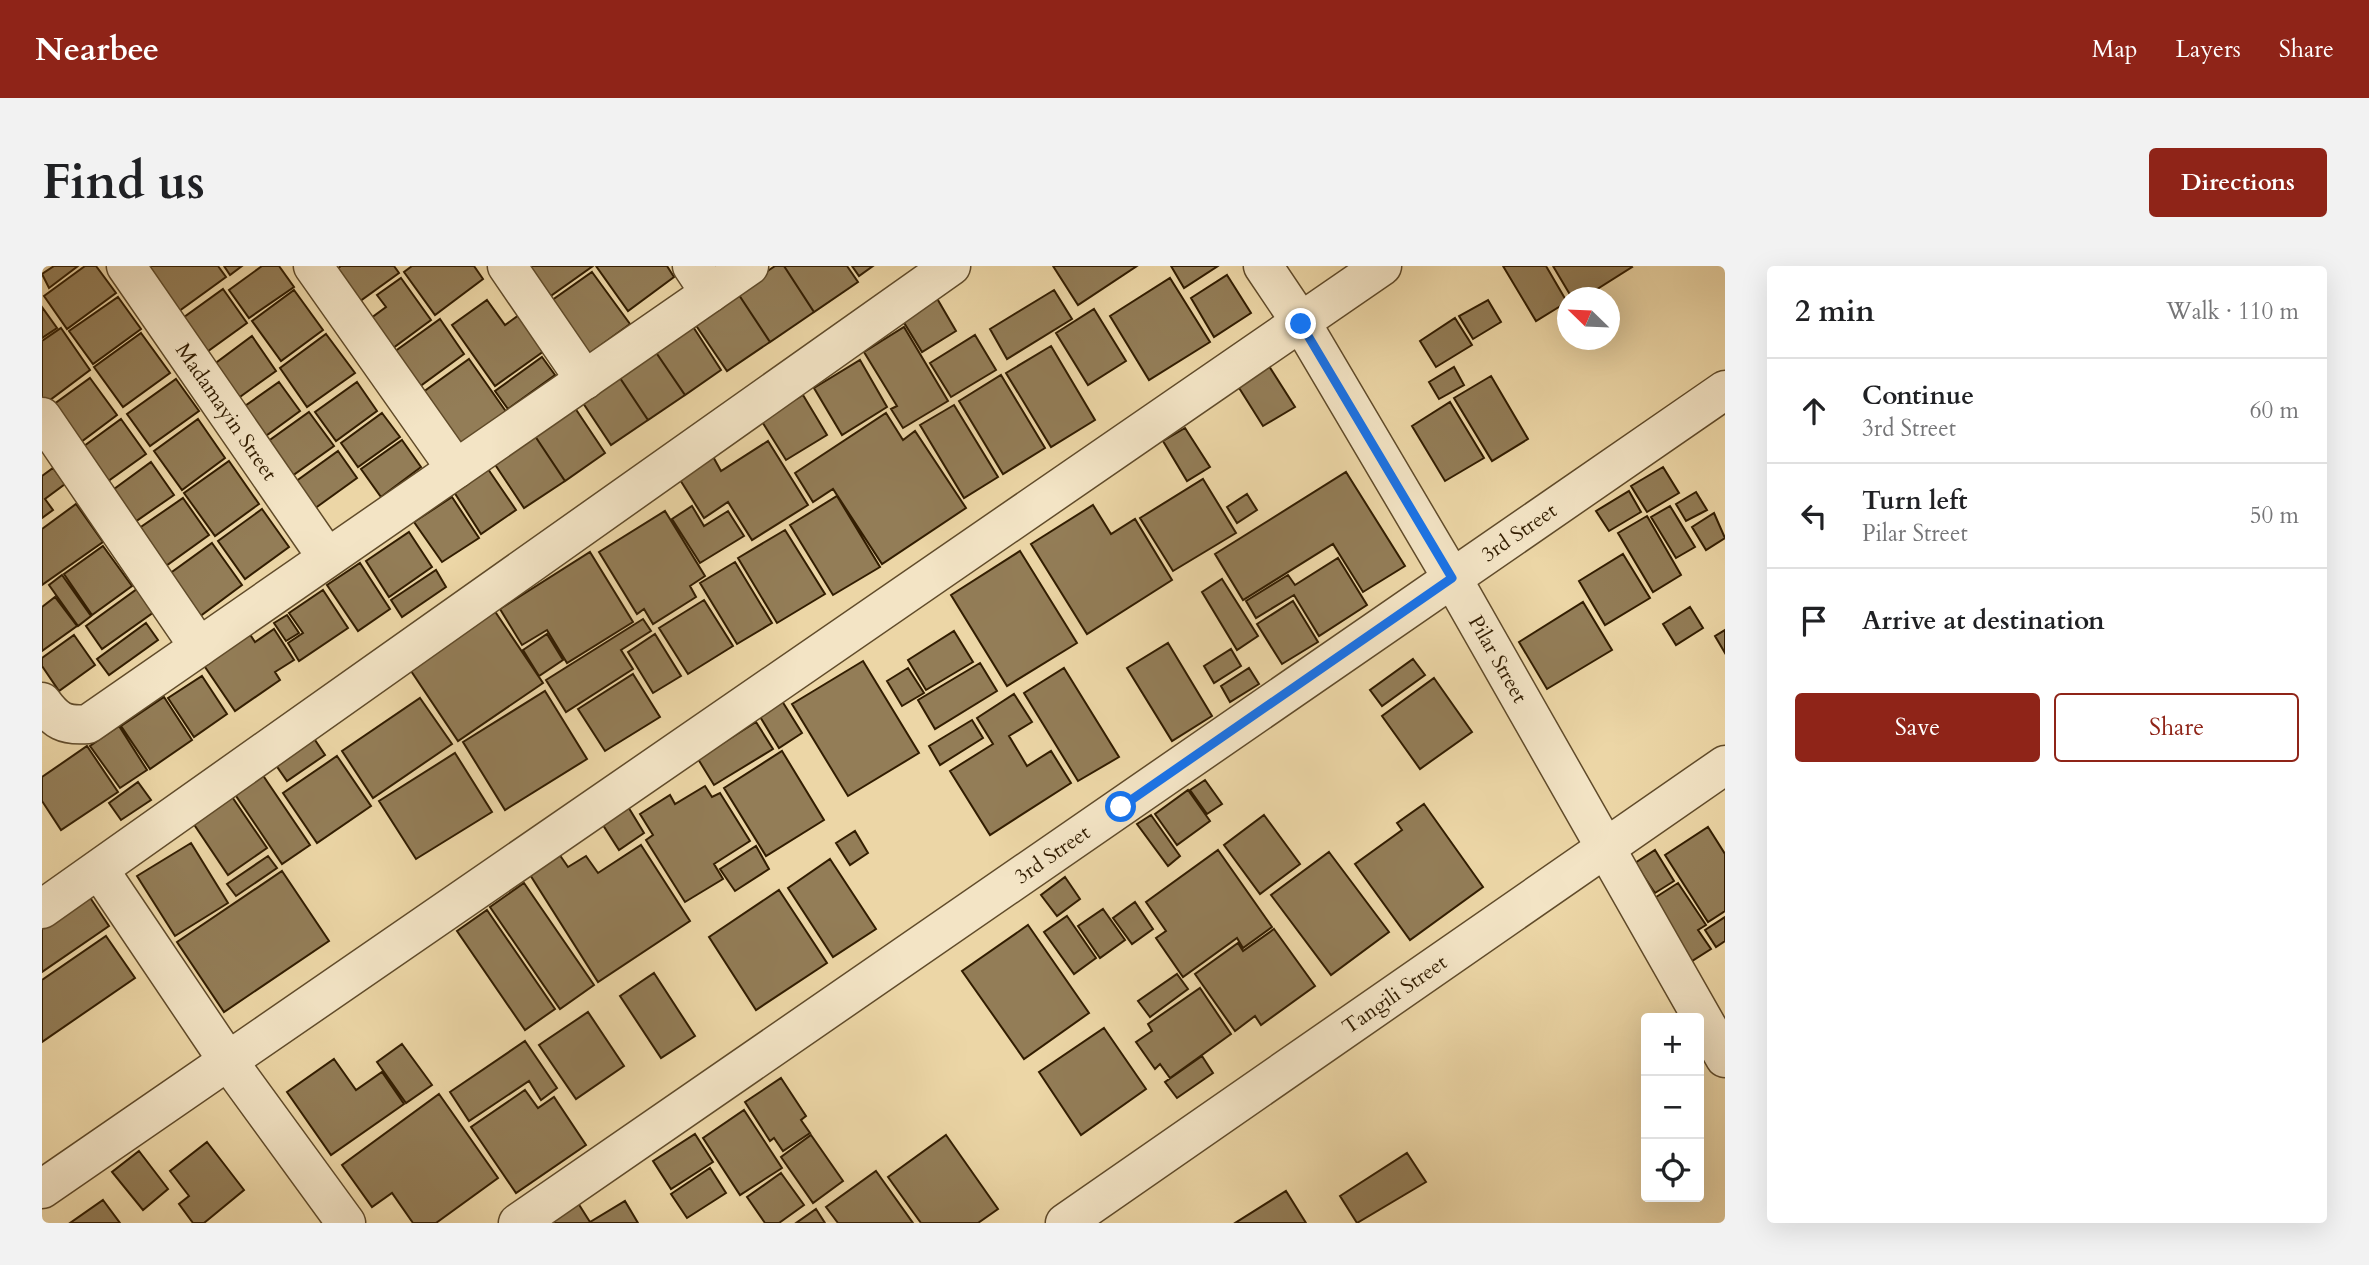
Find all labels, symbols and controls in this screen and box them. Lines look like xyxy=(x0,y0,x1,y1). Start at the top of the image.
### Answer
text: Nearbee xyxy=(35,27,159,72)
text: Map xyxy=(2092,33,2138,66)
text: Layers xyxy=(2176,33,2241,66)
text: Share xyxy=(2279,33,2334,66)
button: Directions xyxy=(2149,148,2327,217)
text: Find us xyxy=(42,149,205,216)
north arrow xyxy=(1557,287,1620,350)
text: 2 min xyxy=(1795,291,1875,332)
text: Walk · 110 m xyxy=(2166,296,2299,327)
route end xyxy=(1285,308,1316,339)
street label: Madamayin Street xyxy=(168,337,284,487)
text: Continue xyxy=(1862,378,1974,413)
icon: ahead xyxy=(1795,392,1833,430)
text: 60 m xyxy=(2250,395,2299,426)
text: 3rd Street xyxy=(1862,413,1956,444)
text: Turn left xyxy=(1862,483,1967,518)
street label: 3rd Street xyxy=(1476,496,1563,569)
icon: left xyxy=(1795,497,1833,535)
text: 50 m xyxy=(2250,500,2299,531)
text: Pilar Street xyxy=(1862,518,1968,549)
icon: arrive xyxy=(1795,602,1833,640)
text: Arrive at destination xyxy=(1862,603,2105,638)
street label: Pilar Street xyxy=(1461,610,1534,709)
button: Save xyxy=(1795,693,2040,762)
button: Share xyxy=(2054,693,2299,762)
route start xyxy=(1105,791,1136,822)
street label: 3rd Street xyxy=(1009,818,1096,891)
street label: Tangili Street xyxy=(1337,948,1453,1041)
map controls xyxy=(1641,1013,1704,1202)
button: + xyxy=(1641,1013,1704,1076)
button: − xyxy=(1641,1076,1704,1139)
button: locate xyxy=(1641,1139,1704,1202)

